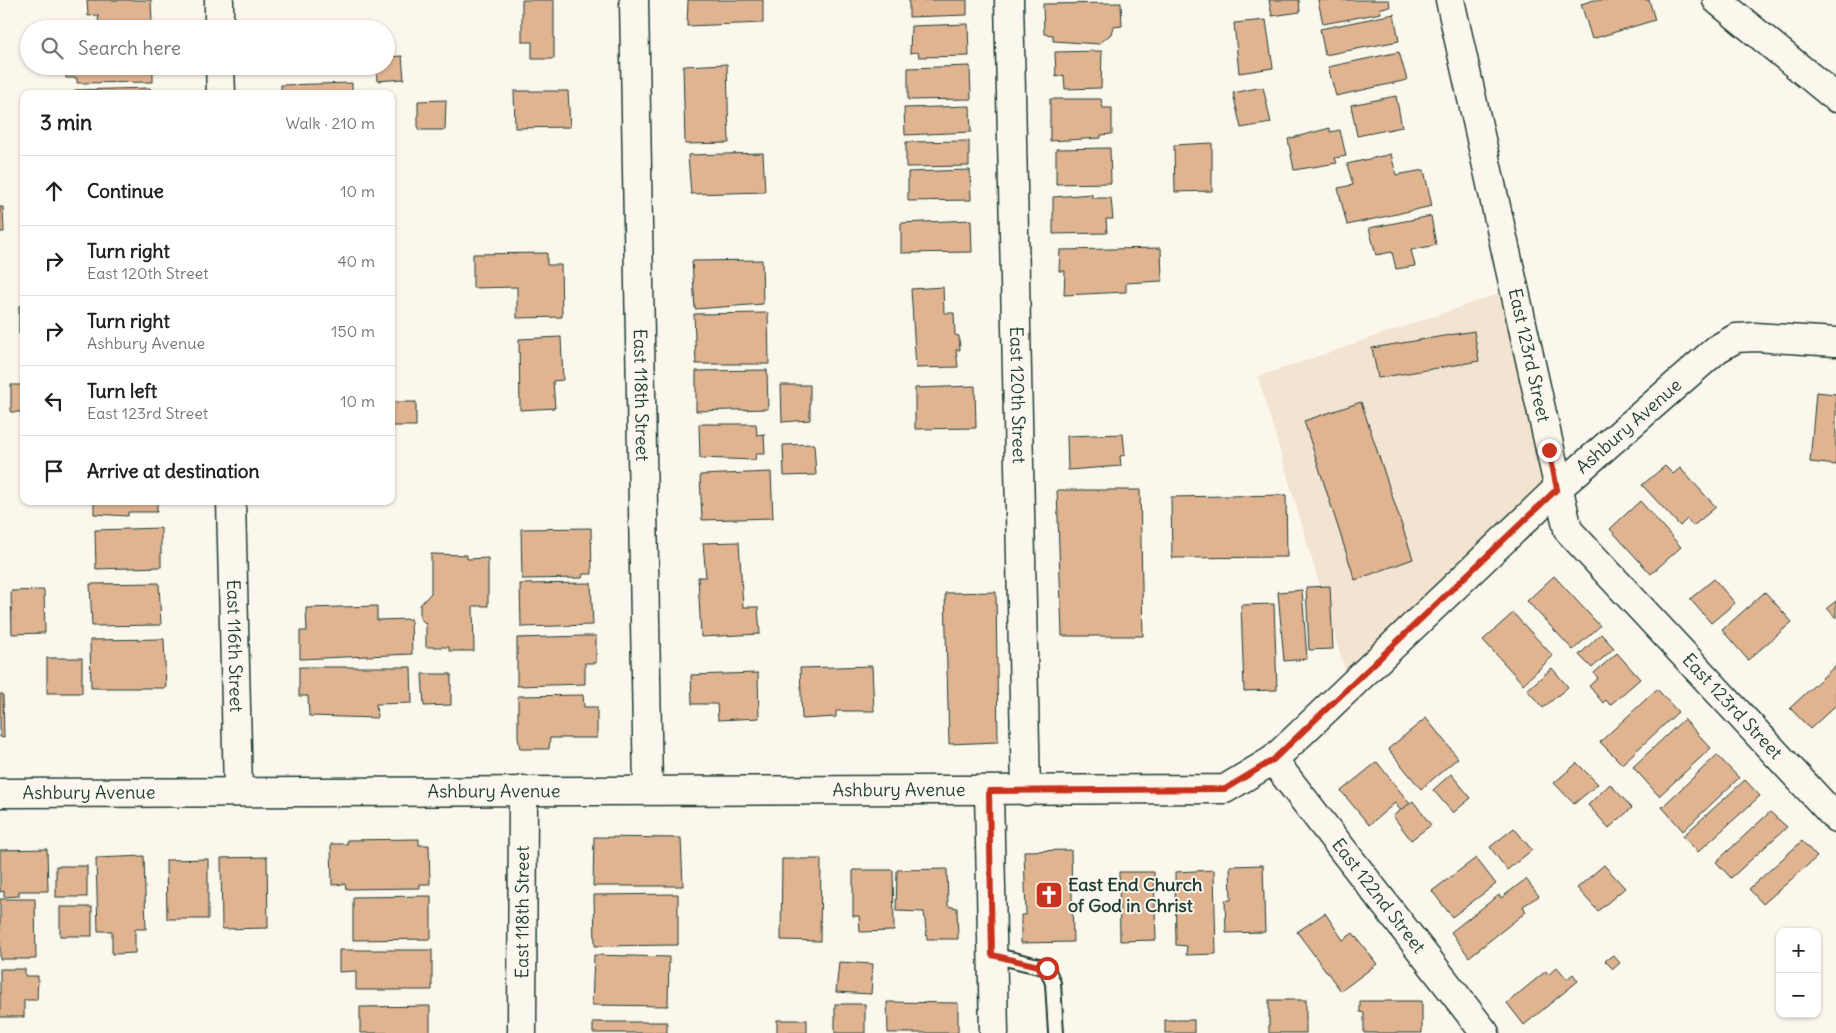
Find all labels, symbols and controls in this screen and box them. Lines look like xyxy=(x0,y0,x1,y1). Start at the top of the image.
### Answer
search box xyxy=(20,20,395,75)
icon: search xyxy=(38,34,66,62)
text: Search here xyxy=(78,36,181,60)
text: 3 min xyxy=(40,109,92,136)
text: Walk · 210 m xyxy=(285,113,375,133)
icon: ahead xyxy=(40,177,68,205)
text: Continue xyxy=(87,179,164,203)
text: 10 m xyxy=(340,181,375,201)
text: Turn right xyxy=(87,239,170,263)
icon: right xyxy=(40,247,68,275)
text: 40 m xyxy=(337,251,375,271)
text: East 120th Street xyxy=(87,263,209,283)
street label: East 123rd Street xyxy=(1504,286,1556,424)
text: Turn right xyxy=(87,309,170,333)
icon: right xyxy=(40,317,68,345)
text: 150 m xyxy=(331,321,375,341)
street label: East 120th Street xyxy=(1005,326,1031,464)
street label: East 118th Street xyxy=(629,328,654,461)
text: Ashbury Avenue xyxy=(87,333,205,353)
street label: Ashbury Avenue xyxy=(1571,373,1686,478)
text: Turn left xyxy=(87,379,157,403)
icon: left xyxy=(40,387,68,415)
text: 10 m xyxy=(340,391,375,411)
text: East 123rd Street xyxy=(87,403,208,423)
route end xyxy=(1538,439,1561,462)
icon: arrive xyxy=(40,457,68,485)
text: Arrive at destination xyxy=(87,459,260,483)
street label: East 116th Street xyxy=(222,579,248,713)
street label: East 123rd Street xyxy=(1678,648,1787,764)
street label: Ashbury Avenue xyxy=(833,778,965,801)
street label: Ashbury Avenue xyxy=(428,779,560,803)
street label: Ashbury Avenue xyxy=(23,780,155,804)
street label: East 122nd Street xyxy=(1327,833,1431,958)
street label: East 118th Street xyxy=(510,846,534,978)
place label: East End Church of God in Christ xyxy=(1068,873,1203,917)
church icon: East End Church of God in Christ xyxy=(1034,880,1064,910)
map controls xyxy=(1776,928,1821,1018)
button: + xyxy=(1776,928,1821,973)
route start xyxy=(1036,957,1059,980)
button: − xyxy=(1776,973,1821,1018)

